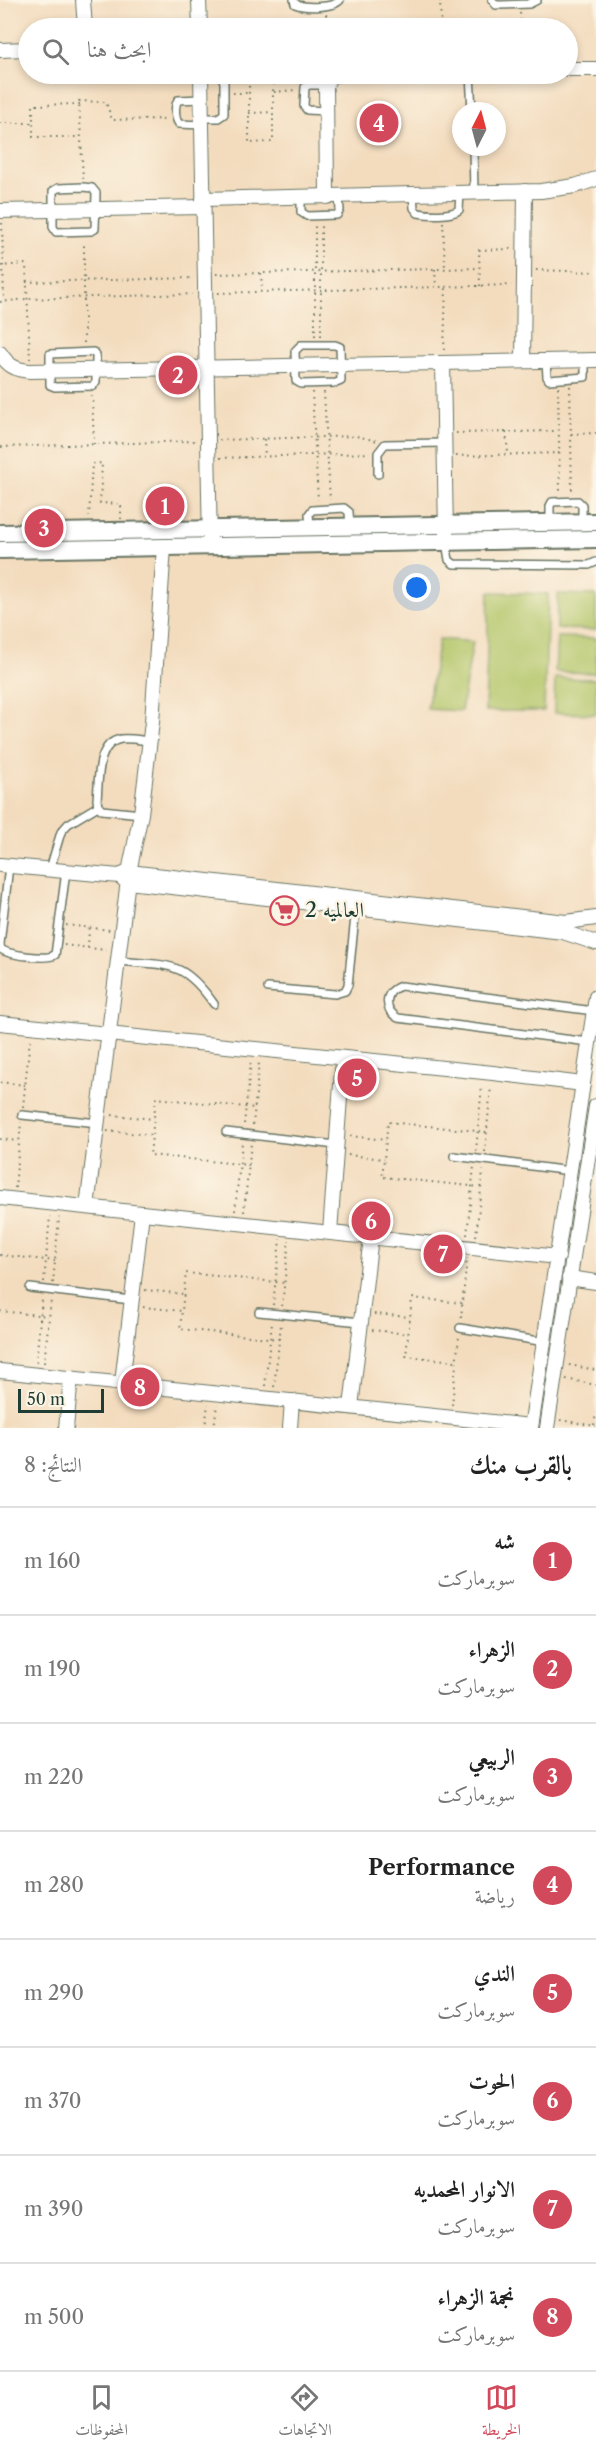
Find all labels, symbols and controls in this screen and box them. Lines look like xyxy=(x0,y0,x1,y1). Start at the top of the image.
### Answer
search box xyxy=(18,18,578,84)
icon: search xyxy=(39,35,72,68)
text: ابحث هنا xyxy=(87,36,152,63)
pin: 4 xyxy=(360,100,398,146)
north arrow xyxy=(452,102,506,156)
pin: 2 xyxy=(158,352,198,398)
pin: 1 xyxy=(146,484,184,528)
pin: 3 xyxy=(24,506,63,550)
your location xyxy=(402,573,431,602)
supermarket icon: العالميه 2 xyxy=(268,894,300,926)
place label: العالميه 2 xyxy=(305,897,364,922)
pin: 5 xyxy=(338,1056,376,1100)
pin: 6 xyxy=(352,1198,391,1244)
pin: 7 xyxy=(424,1232,462,1276)
pin: 8 xyxy=(120,1364,160,1410)
scale bar xyxy=(18,1386,104,1414)
text: 50 m xyxy=(27,1389,65,1409)
text: بالقرب منك xyxy=(469,1449,572,1481)
text: النتائج: 8 xyxy=(24,1453,82,1477)
text: شه xyxy=(494,1528,515,1555)
text: 160 m xyxy=(24,1549,81,1573)
text: 1 xyxy=(548,1549,557,1573)
text: سوبرماركت xyxy=(437,1566,515,1590)
text: الزهراء xyxy=(468,1636,515,1663)
text: 190 m xyxy=(24,1657,81,1681)
text: 2 xyxy=(547,1657,558,1681)
text: سوبرماركت xyxy=(437,1674,515,1698)
text: الربيعي xyxy=(469,1744,515,1771)
text: 220 m xyxy=(24,1765,84,1789)
text: 3 xyxy=(547,1765,558,1789)
text: سوبرماركت xyxy=(437,1782,515,1806)
text: Performance xyxy=(368,1854,515,1881)
text: 280 m xyxy=(24,1873,84,1897)
text: 4 xyxy=(547,1873,558,1897)
text: رياضة xyxy=(475,1884,515,1908)
text: الندي xyxy=(474,1960,515,1987)
text: 290 m xyxy=(24,1981,84,2005)
text: 5 xyxy=(547,1981,558,2005)
text: سوبرماركت xyxy=(437,1998,515,2022)
text: الحوت xyxy=(468,2068,515,2095)
text: 370 m xyxy=(24,2089,82,2113)
text: 6 xyxy=(547,2089,558,2113)
text: سوبرماركت xyxy=(437,2106,515,2130)
text: الانوار المحمديه xyxy=(414,2176,515,2203)
text: 390 m xyxy=(24,2197,83,2221)
text: 7 xyxy=(547,2197,558,2221)
text: سوبرماركت xyxy=(437,2214,515,2238)
text: نجمة الزهراء xyxy=(437,2284,515,2311)
text: 500 m xyxy=(24,2305,84,2329)
text: 8 xyxy=(546,2305,559,2329)
text: سوبرماركت xyxy=(437,2322,515,2346)
tab: المحفوظات xyxy=(75,2381,128,2445)
tab: الاتجاهات xyxy=(278,2381,332,2445)
tab: الخريطة xyxy=(482,2381,521,2445)

